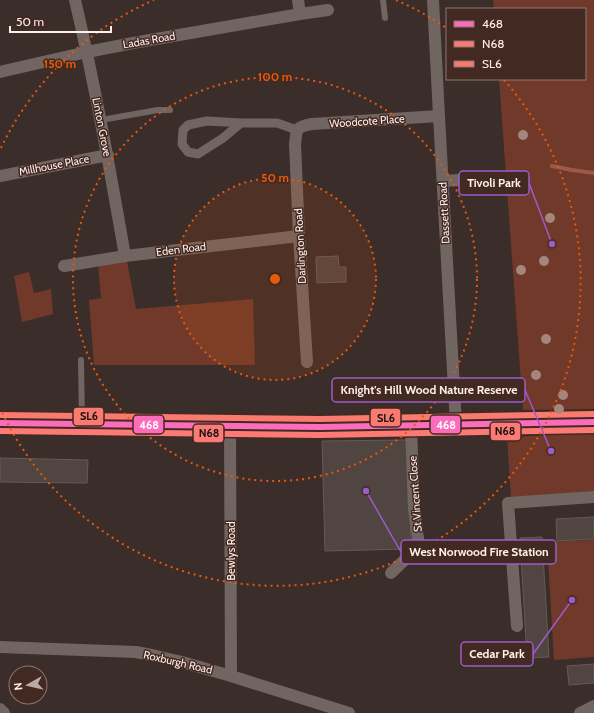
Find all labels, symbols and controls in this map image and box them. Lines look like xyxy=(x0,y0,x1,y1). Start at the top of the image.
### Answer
scale bar xyxy=(10,8,111,34)
legend xyxy=(446,8,586,80)
text: 50 m xyxy=(16,14,44,29)
text: 468 xyxy=(482,16,503,31)
street label: Ladas Road xyxy=(122,28,176,52)
text: N68 xyxy=(482,36,505,51)
text: 150 m xyxy=(44,56,76,71)
text: SL6 xyxy=(482,56,502,71)
text: 100 m xyxy=(258,69,292,84)
street label: Linton Grove xyxy=(89,96,115,158)
street label: Woodcote Place xyxy=(329,111,406,131)
street label: Millhouse Place xyxy=(18,151,91,179)
text: 50 m xyxy=(261,170,289,185)
callout: Tivoli Park xyxy=(459,171,529,195)
text: Tivoli Park xyxy=(467,175,521,190)
street label: Dassett Road xyxy=(435,182,453,244)
street label: Darlington Road xyxy=(291,208,309,284)
street label: Eden Road xyxy=(155,239,207,259)
centre of rings xyxy=(268,272,282,286)
callout: Knight's Hill Wood Nature Reserve xyxy=(332,378,525,402)
text: Knight's Hill Wood Nature Reserve xyxy=(341,382,517,397)
line badge: SL6 xyxy=(73,407,104,426)
line badge: SL6 xyxy=(370,408,401,427)
text: SL6 xyxy=(80,409,98,423)
text: SL6 xyxy=(377,411,395,425)
line badge: 468 xyxy=(133,415,164,434)
line badge: 468 xyxy=(430,415,461,434)
text: 468 xyxy=(139,418,159,432)
text: 468 xyxy=(436,418,456,432)
line badge: N68 xyxy=(490,422,521,441)
line badge: N68 xyxy=(193,424,224,443)
text: N68 xyxy=(495,424,516,438)
text: N68 xyxy=(199,426,220,440)
street label: St Vincent Close xyxy=(405,455,425,533)
street label: Bewlys Road xyxy=(224,521,238,581)
callout: West Norwood Fire Station xyxy=(401,540,556,564)
text: West Norwood Fire Station xyxy=(409,544,549,559)
callout: Cedar Park xyxy=(461,642,533,666)
text: Cedar Park xyxy=(469,646,525,661)
street label: Roxburgh Road xyxy=(142,647,214,677)
north arrow xyxy=(8,665,48,705)
text: N xyxy=(11,682,26,691)

